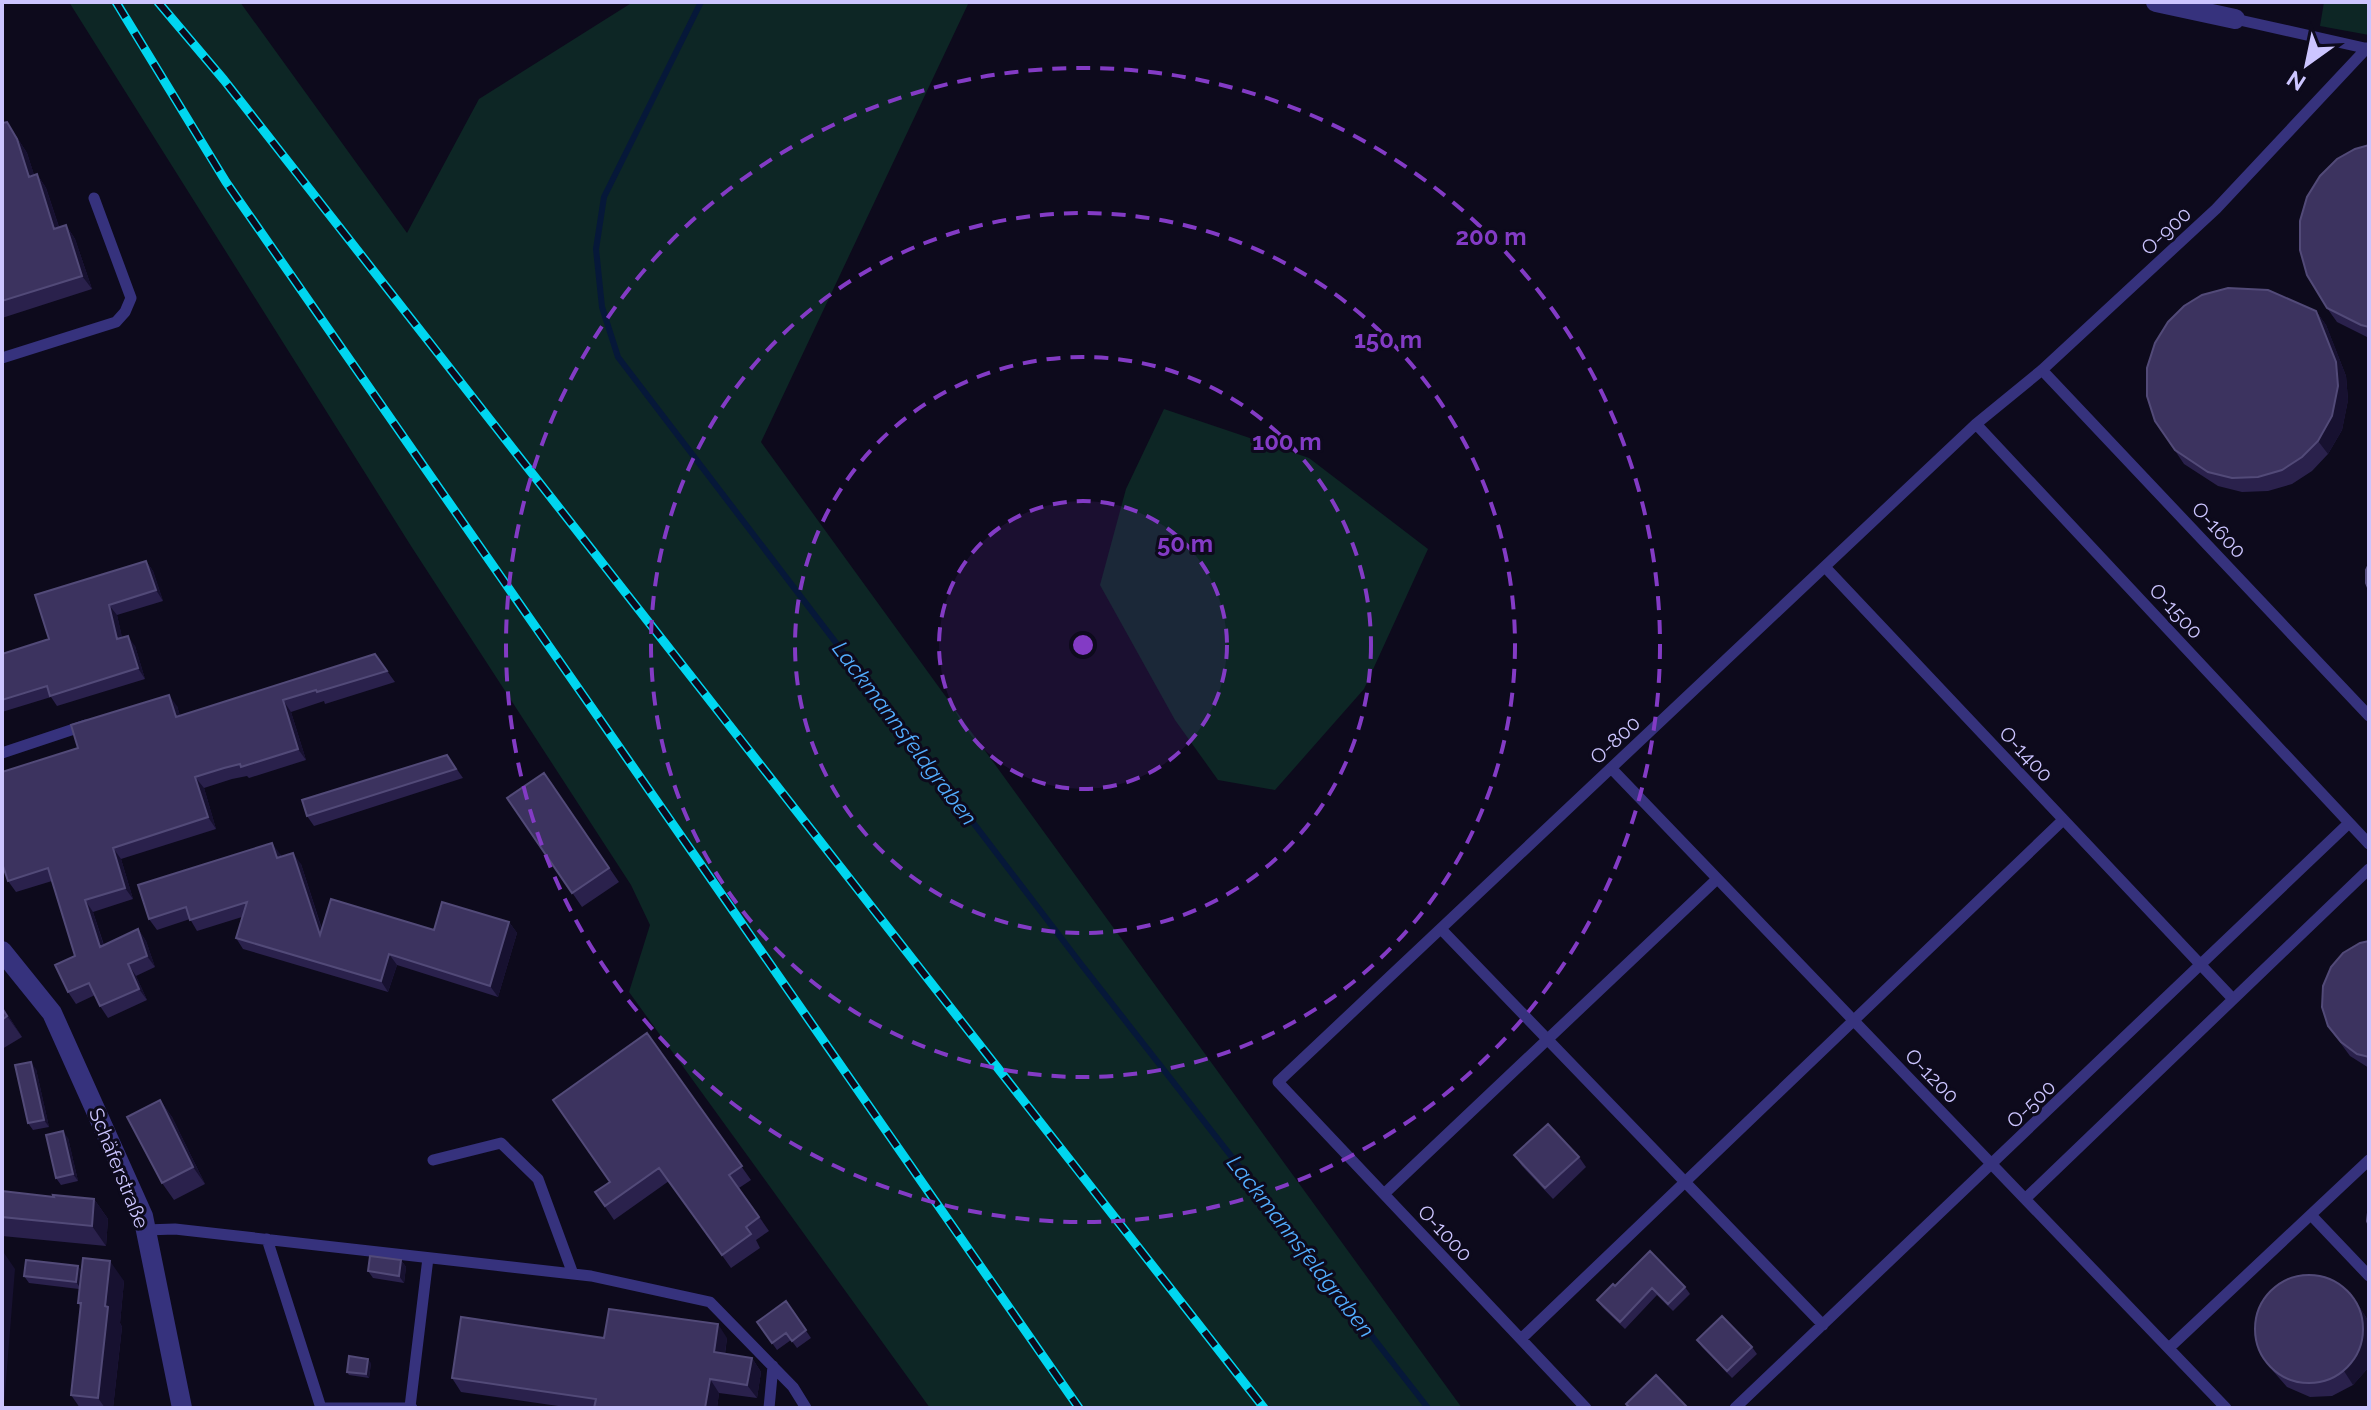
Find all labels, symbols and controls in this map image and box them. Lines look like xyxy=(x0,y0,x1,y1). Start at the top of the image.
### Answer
north arrow xyxy=(2267,24,2347,104)
text: N xyxy=(2282,65,2310,96)
street label: O-900 xyxy=(2136,202,2196,260)
text: 200 m xyxy=(1455,222,1527,251)
text: 150 m xyxy=(1354,325,1422,354)
text: 100 m xyxy=(1252,427,1322,456)
street label: O-1600 xyxy=(2187,497,2251,563)
text: 50 m xyxy=(1157,529,1213,558)
street label: O-1500 xyxy=(2144,578,2208,644)
centre of rings xyxy=(1069,631,1097,659)
water label: Lackmannsfeldgraben xyxy=(827,636,983,830)
street label: O-800 xyxy=(1585,711,1645,769)
street label: O-1400 xyxy=(1994,721,2058,787)
street label: O-1200 xyxy=(1900,1044,1964,1108)
street label: O-500 xyxy=(2001,1075,2061,1133)
street label: Schäferstraße xyxy=(84,1104,154,1232)
water label: Lackmannsfeldgraben xyxy=(1222,1150,1380,1342)
street label: O-1000 xyxy=(1413,1200,1477,1266)

